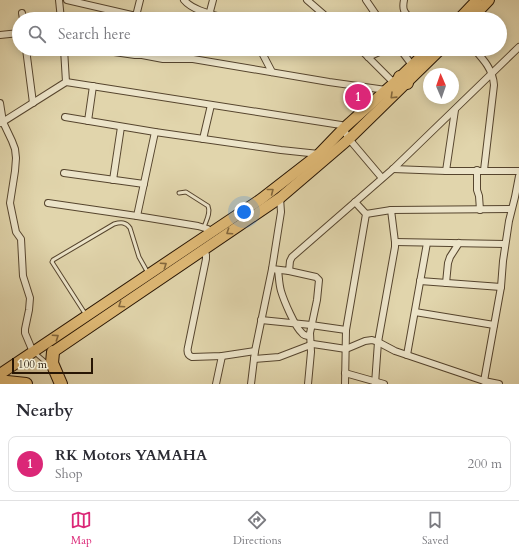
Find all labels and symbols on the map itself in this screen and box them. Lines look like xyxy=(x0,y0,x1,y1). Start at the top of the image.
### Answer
north arrow xyxy=(423,68,459,104)
pin: 1 xyxy=(345,82,371,112)
one-way arrow xyxy=(390,91,398,99)
one-way arrow xyxy=(266,189,273,196)
your location xyxy=(234,202,254,222)
one-way arrow xyxy=(226,228,233,235)
one-way arrow xyxy=(159,263,166,270)
one-way arrow xyxy=(119,300,126,307)
one-way arrow xyxy=(51,335,58,342)
scale bar xyxy=(12,356,93,375)

